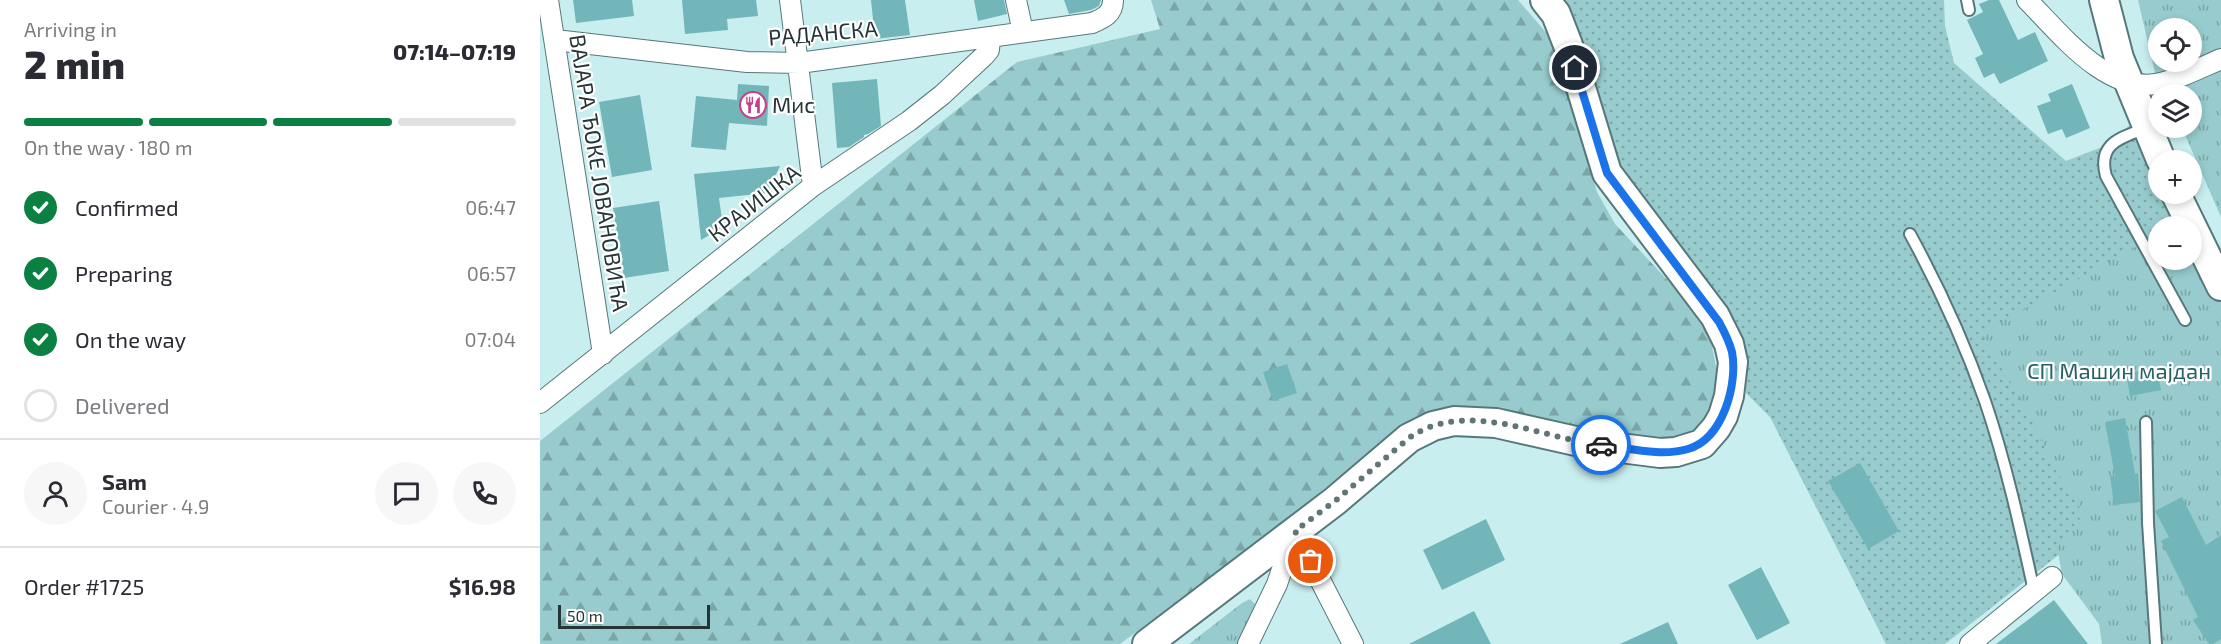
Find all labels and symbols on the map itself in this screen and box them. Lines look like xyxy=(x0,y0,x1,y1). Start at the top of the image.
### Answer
street label: РАДАНСКА xyxy=(767,14,879,50)
street label: ВАЈАРА ЂОКЕ ЈОВАНОВИЋА xyxy=(565,32,635,314)
pin xyxy=(1549,42,1600,93)
restaurant icon: Мис xyxy=(738,90,768,120)
place label: Мис xyxy=(772,91,815,117)
street label: КРАЈИШКА xyxy=(702,158,805,246)
park label: СП Машин мајдан xyxy=(2027,357,2211,384)
courier xyxy=(1571,415,1631,475)
pin xyxy=(1285,535,1336,586)
scale bar xyxy=(558,602,710,630)

